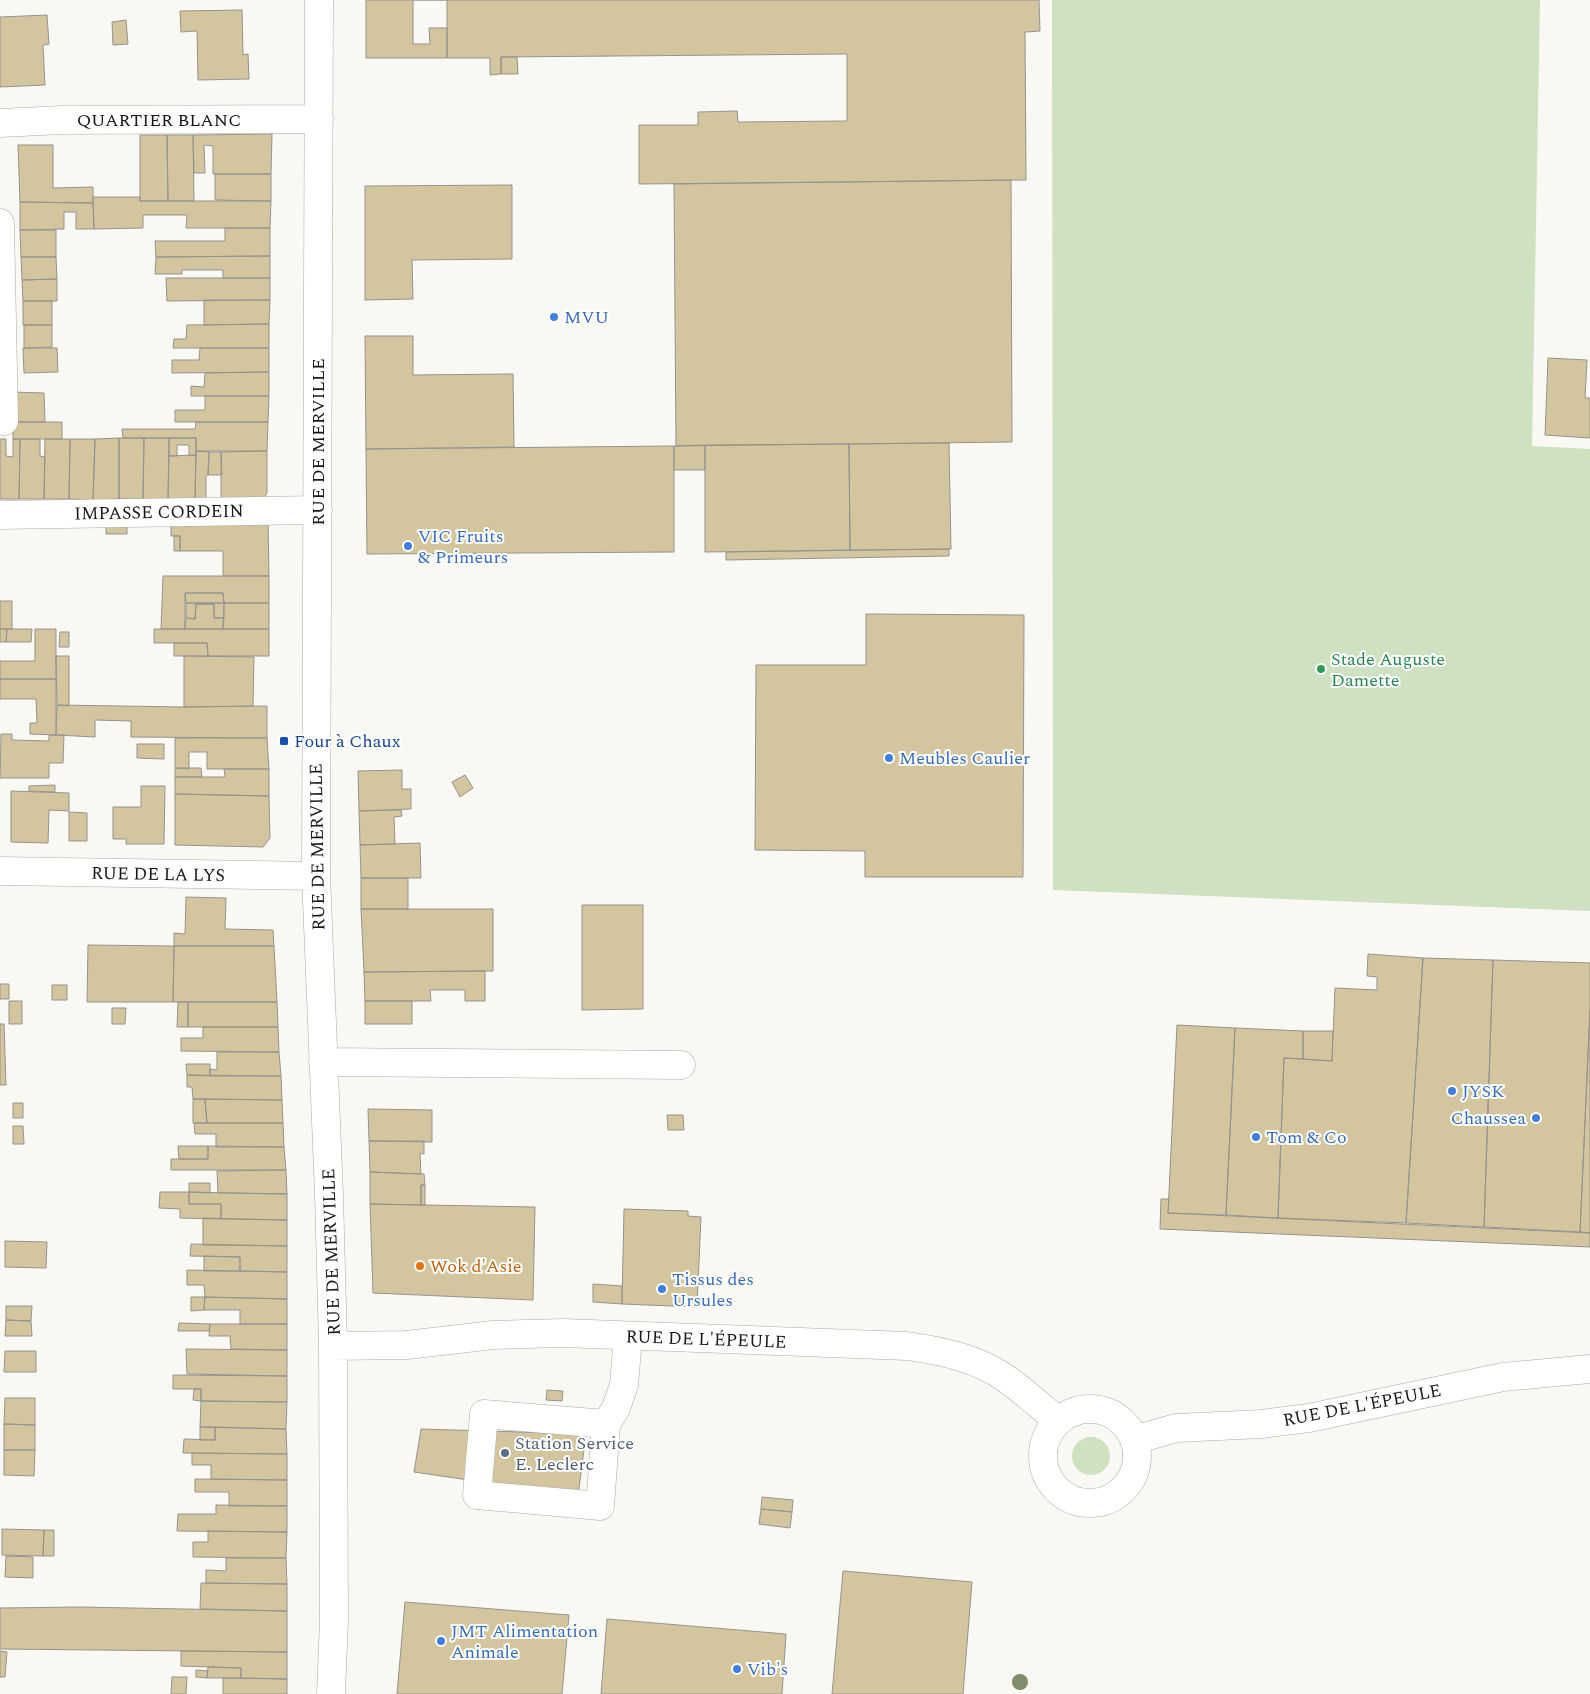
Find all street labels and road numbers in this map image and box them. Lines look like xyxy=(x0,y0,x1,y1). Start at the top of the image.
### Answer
street label: QUARTIER BLANC xyxy=(77,107,241,134)
street label: RUE DE MERVILLE xyxy=(305,358,332,526)
street label: IMPASSE CORDEIN xyxy=(74,498,244,527)
street label: RUE DE MERVILLE xyxy=(303,763,332,931)
street label: RUE DE LA LYS xyxy=(91,860,225,889)
street label: RUE DE MERVILLE xyxy=(315,1168,348,1336)
street label: RUE DE L'ÉPEULE xyxy=(625,1323,787,1356)
street label: RUE DE L'ÉPEULE xyxy=(1281,1377,1444,1434)

